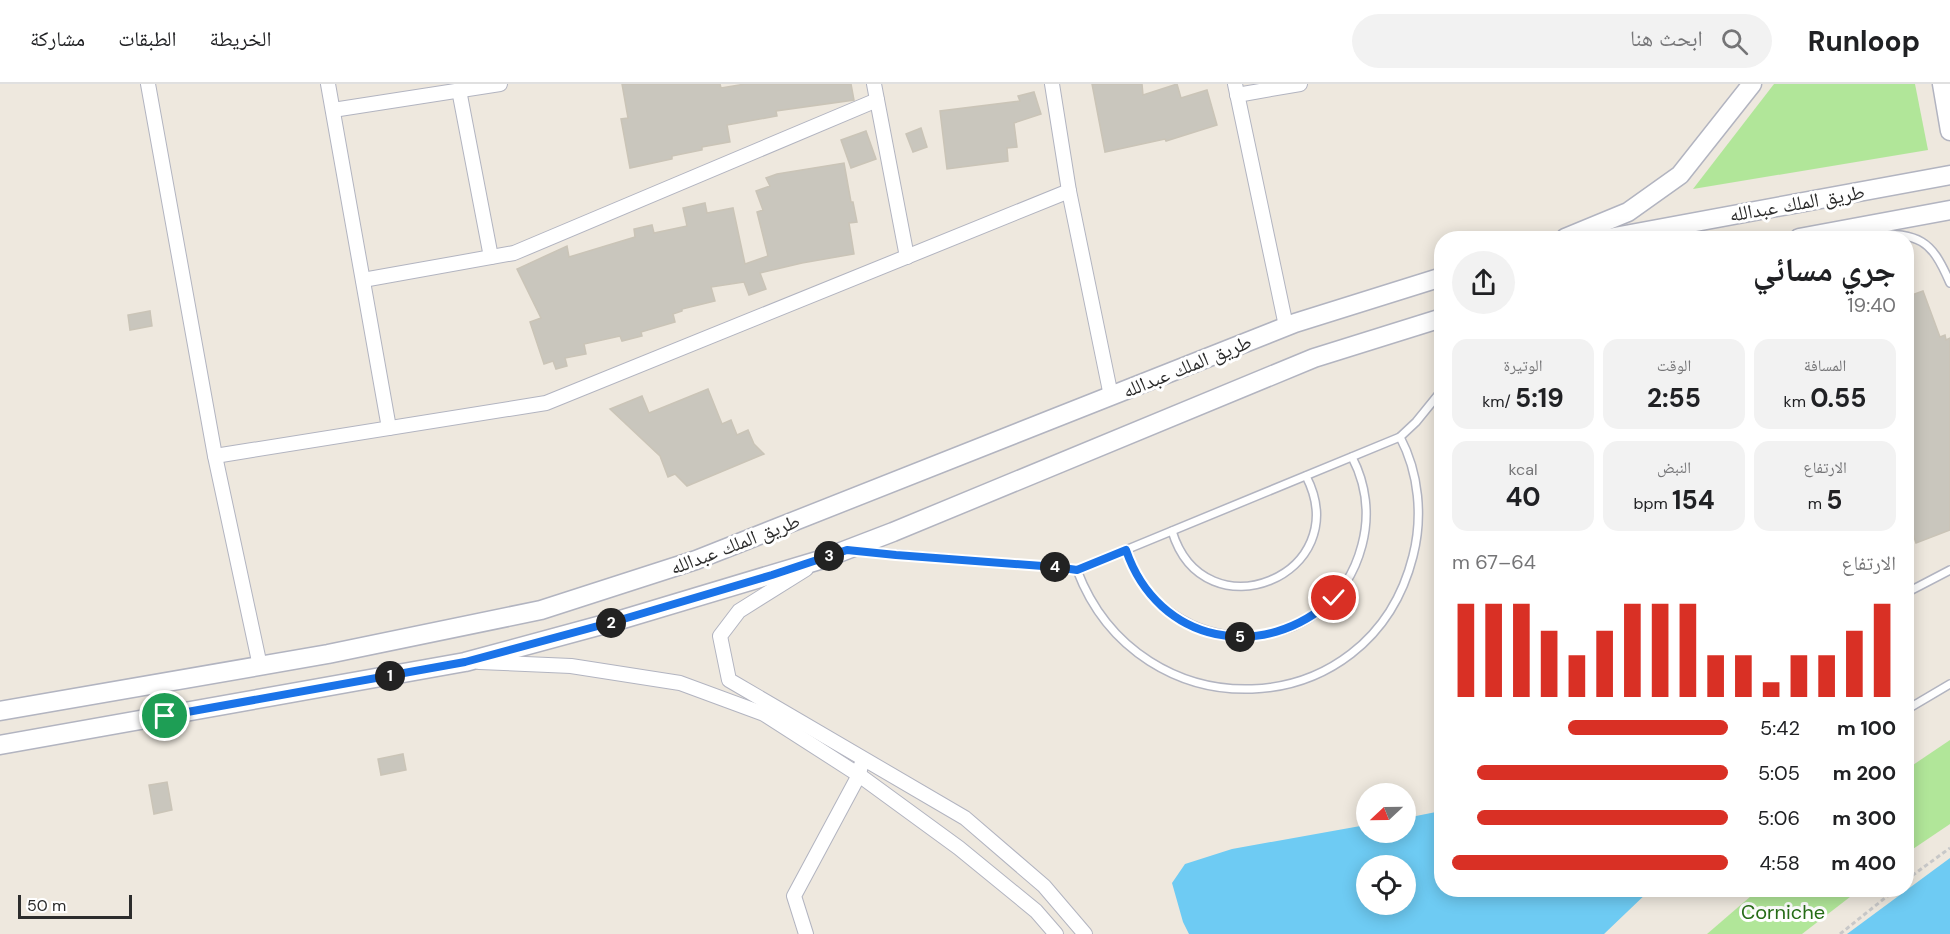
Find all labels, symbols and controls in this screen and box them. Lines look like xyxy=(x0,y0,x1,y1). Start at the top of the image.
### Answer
search box xyxy=(1352,14,1772,68)
text: Runloop xyxy=(1808,23,1920,60)
text: ابحث هنا xyxy=(1630,24,1703,53)
text: مشاركة xyxy=(30,25,85,53)
text: الطبقات xyxy=(118,25,177,53)
text: الخريطة xyxy=(210,25,271,53)
icon: search xyxy=(1718,25,1751,58)
street label: طريق الملك عبدالله xyxy=(1727,178,1867,228)
text: جري مسائي xyxy=(1753,248,1896,291)
button: share xyxy=(1452,251,1515,314)
text: 19:40 xyxy=(1847,292,1896,318)
street label: طريق الملك عبدالله xyxy=(1119,328,1255,404)
text: الوتيرة xyxy=(1504,355,1542,376)
text: الوقت xyxy=(1657,355,1691,376)
text: المسافة xyxy=(1804,355,1846,376)
text: 5:19 xyxy=(1515,381,1564,415)
text: 2:55 xyxy=(1647,381,1701,415)
text: 0.55 xyxy=(1810,381,1866,415)
text: /km xyxy=(1482,391,1515,412)
text: km xyxy=(1784,391,1810,412)
text: النبض xyxy=(1657,457,1691,478)
text: الارتفاع xyxy=(1803,457,1847,478)
text: kcal xyxy=(1509,459,1537,480)
text: 40 xyxy=(1505,480,1541,514)
text: 154 xyxy=(1672,483,1715,517)
text: 5 xyxy=(1826,483,1842,517)
text: bpm xyxy=(1633,493,1672,514)
text: m xyxy=(1808,493,1826,514)
street label: طريق الملك عبدالله xyxy=(666,507,804,581)
pin: 3 xyxy=(814,541,844,571)
text: 3 xyxy=(824,545,834,566)
text: 64–67 m xyxy=(1452,549,1536,575)
text: الارتفاع xyxy=(1841,550,1896,576)
pin: 4 xyxy=(1040,552,1070,582)
text: 4 xyxy=(1050,556,1060,577)
pin xyxy=(1308,572,1359,623)
icon: check xyxy=(1317,581,1350,614)
pin: 2 xyxy=(596,608,626,638)
text: 2 xyxy=(606,612,616,633)
pin: 5 xyxy=(1225,622,1255,652)
text: 5 xyxy=(1235,626,1245,647)
pin: 1 xyxy=(375,661,405,691)
text: 1 xyxy=(387,665,393,686)
pin xyxy=(139,690,190,741)
icon: arrive xyxy=(148,699,181,732)
text: 5:42 xyxy=(1760,715,1800,741)
text: 100 m xyxy=(1837,715,1896,741)
text: 5:05 xyxy=(1758,760,1800,786)
text: 200 m xyxy=(1833,760,1896,786)
north arrow xyxy=(1356,783,1416,843)
map controls xyxy=(1356,783,1416,915)
text: 5:06 xyxy=(1758,805,1800,831)
text: 300 m xyxy=(1832,805,1896,831)
text: 4:58 xyxy=(1759,850,1800,876)
text: 400 m xyxy=(1831,850,1896,876)
button: locate xyxy=(1356,855,1416,915)
scale bar xyxy=(18,892,132,920)
text: 50 m xyxy=(27,895,66,916)
park label: Corniche xyxy=(1741,899,1825,925)

